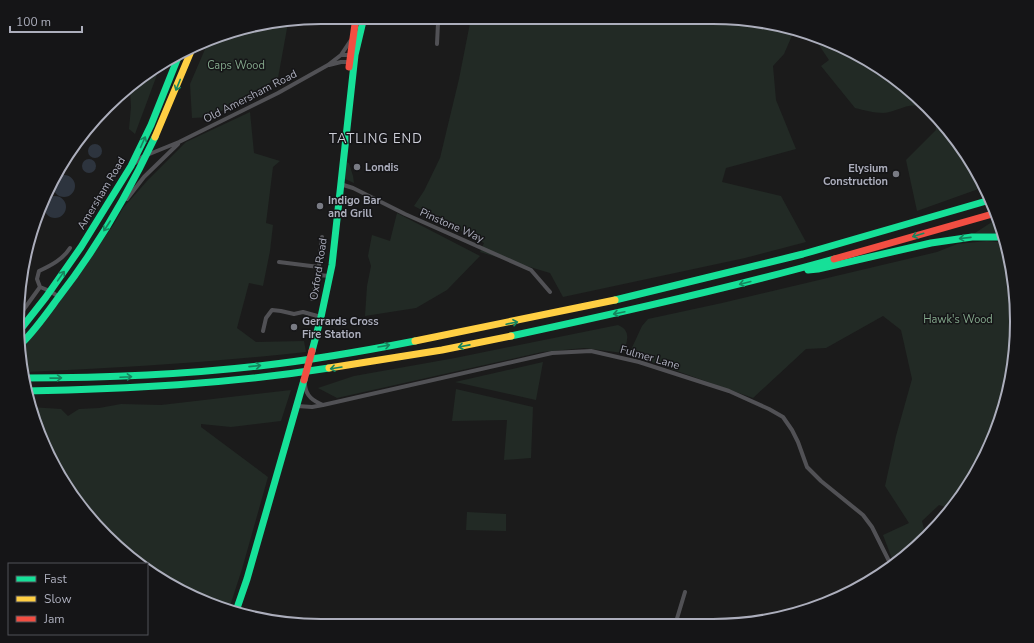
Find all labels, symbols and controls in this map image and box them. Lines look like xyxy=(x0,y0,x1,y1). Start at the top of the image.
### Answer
scale bar xyxy=(10,8,82,34)
text: 100 m xyxy=(16,14,51,30)
park label: Caps Wood xyxy=(207,58,265,73)
street label: Old Amersham Road xyxy=(201,66,300,127)
one-way arrow xyxy=(173,79,181,91)
district label: TATLING END xyxy=(329,130,423,148)
one-way arrow xyxy=(140,136,148,148)
street label: Amersham Road xyxy=(74,154,129,232)
place label: Londis xyxy=(365,160,399,175)
place label: Elysium Construction xyxy=(823,161,888,189)
marker: Londis xyxy=(352,162,362,172)
marker: Elysium Construction xyxy=(891,169,901,179)
place label: Indigo Bar and Grill xyxy=(328,193,381,221)
marker: Indigo Bar and Grill xyxy=(315,201,325,211)
street label: Pinstone Way xyxy=(417,205,487,246)
one-way arrow xyxy=(103,221,112,232)
one-way arrow xyxy=(912,232,925,239)
one-way arrow xyxy=(959,234,972,242)
street label: Oxford Road xyxy=(306,237,331,301)
one-way arrow xyxy=(57,271,65,282)
one-way arrow xyxy=(739,279,752,287)
one-way arrow xyxy=(613,310,626,318)
park label: Hawk's Wood xyxy=(923,312,993,327)
place label: Gerrards Cross Fire Station xyxy=(302,314,379,342)
one-way arrow xyxy=(505,318,518,326)
marker: Gerrards Cross Fire Station xyxy=(289,322,299,332)
one-way arrow xyxy=(377,342,390,350)
one-way arrow xyxy=(458,342,471,350)
street label: Fulmer Lane xyxy=(618,342,682,373)
one-way arrow xyxy=(248,363,261,370)
one-way arrow xyxy=(330,364,343,372)
one-way arrow xyxy=(119,373,132,380)
one-way arrow xyxy=(49,374,62,382)
legend xyxy=(8,563,148,635)
text: Fast xyxy=(44,571,67,587)
text: Slow xyxy=(44,591,72,607)
text: Jam xyxy=(43,611,65,627)

